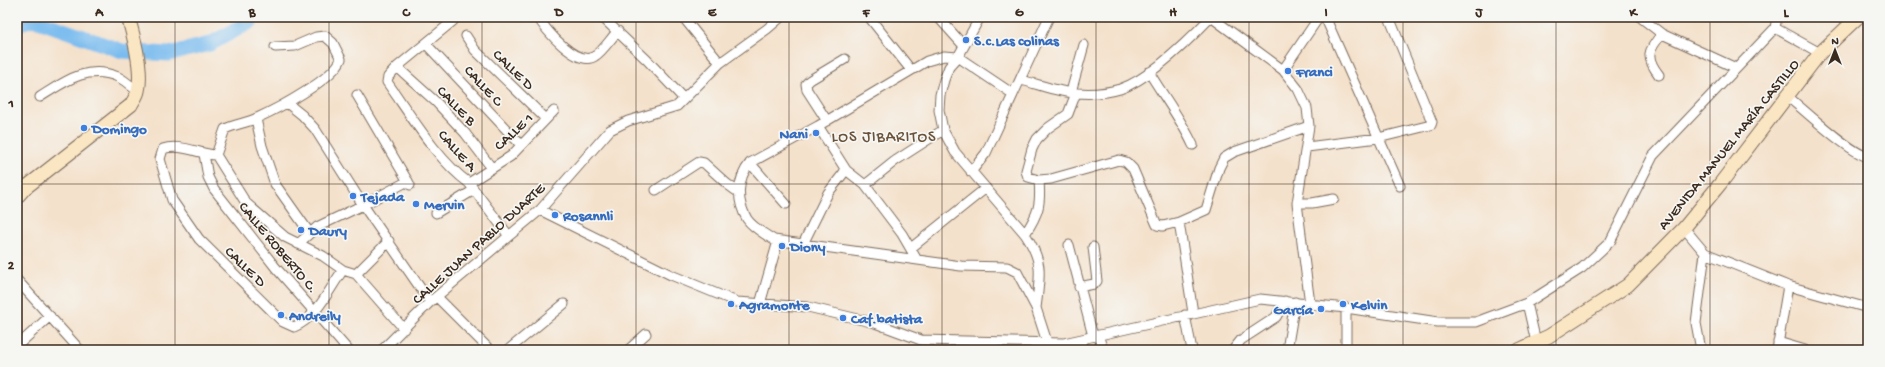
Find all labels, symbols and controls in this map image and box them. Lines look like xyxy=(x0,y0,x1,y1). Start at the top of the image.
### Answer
text: A xyxy=(94,6,104,21)
text: B xyxy=(248,6,257,21)
text: C xyxy=(401,6,411,21)
text: D xyxy=(554,6,564,21)
text: E xyxy=(708,6,717,21)
text: F xyxy=(862,6,871,21)
text: G xyxy=(1015,6,1024,21)
text: H xyxy=(1169,6,1177,21)
text: I xyxy=(1324,6,1328,21)
text: J xyxy=(1475,6,1484,21)
text: K xyxy=(1628,6,1638,21)
text: L xyxy=(1784,6,1790,21)
north arrow xyxy=(1815,30,1855,70)
place label: S.c.Las colinas xyxy=(974,33,1060,51)
marker: S.c.Las colinas xyxy=(961,35,971,45)
text: N xyxy=(1831,36,1839,48)
street label: CALLE D xyxy=(488,46,537,95)
street label: AVENIDA MANUEL MARÍA CASTILLO xyxy=(1655,56,1804,234)
street label: CALLE C xyxy=(459,62,506,111)
place label: Franci xyxy=(1295,64,1333,82)
marker: Franci xyxy=(1283,66,1293,76)
street label: CALLE B xyxy=(432,83,479,130)
text: 1 xyxy=(7,97,14,112)
street label: CALLE 1 xyxy=(491,110,538,155)
place label: Domingo xyxy=(90,121,147,139)
marker: Domingo xyxy=(79,123,89,133)
place label: Nani xyxy=(780,126,808,144)
street label: CALLE A xyxy=(433,127,481,177)
marker: Nani xyxy=(811,128,821,138)
district label: LOS JIBARITOS xyxy=(831,129,937,148)
street label: CALLE JUAN PABLO DUARTE xyxy=(409,180,550,309)
place label: Tejada xyxy=(360,189,405,207)
marker: Tejada xyxy=(348,191,358,201)
place label: Mervin xyxy=(424,197,465,215)
street label: CALLE ROBERTO C. xyxy=(234,199,321,298)
marker: Mervin xyxy=(411,199,421,209)
place label: Rosannli xyxy=(562,208,613,226)
marker: Rosannli xyxy=(550,210,560,220)
place label: Daury xyxy=(307,223,347,241)
marker: Daury xyxy=(296,225,306,235)
place label: Diony xyxy=(788,239,826,257)
marker: Diony xyxy=(777,241,787,251)
street label: CALLE D xyxy=(220,243,269,292)
text: 2 xyxy=(8,259,15,274)
place label: Agramonte xyxy=(738,297,811,315)
place label: Kelvin xyxy=(1350,297,1388,315)
marker: Agramonte xyxy=(726,299,736,309)
marker: Kelvin xyxy=(1338,299,1348,309)
place label: García xyxy=(1273,302,1314,320)
marker: García xyxy=(1316,304,1326,314)
place label: Andreily xyxy=(288,308,341,326)
marker: Andreily xyxy=(276,310,286,320)
place label: Caf.batista xyxy=(850,311,923,329)
marker: Caf.batista xyxy=(838,313,848,323)

